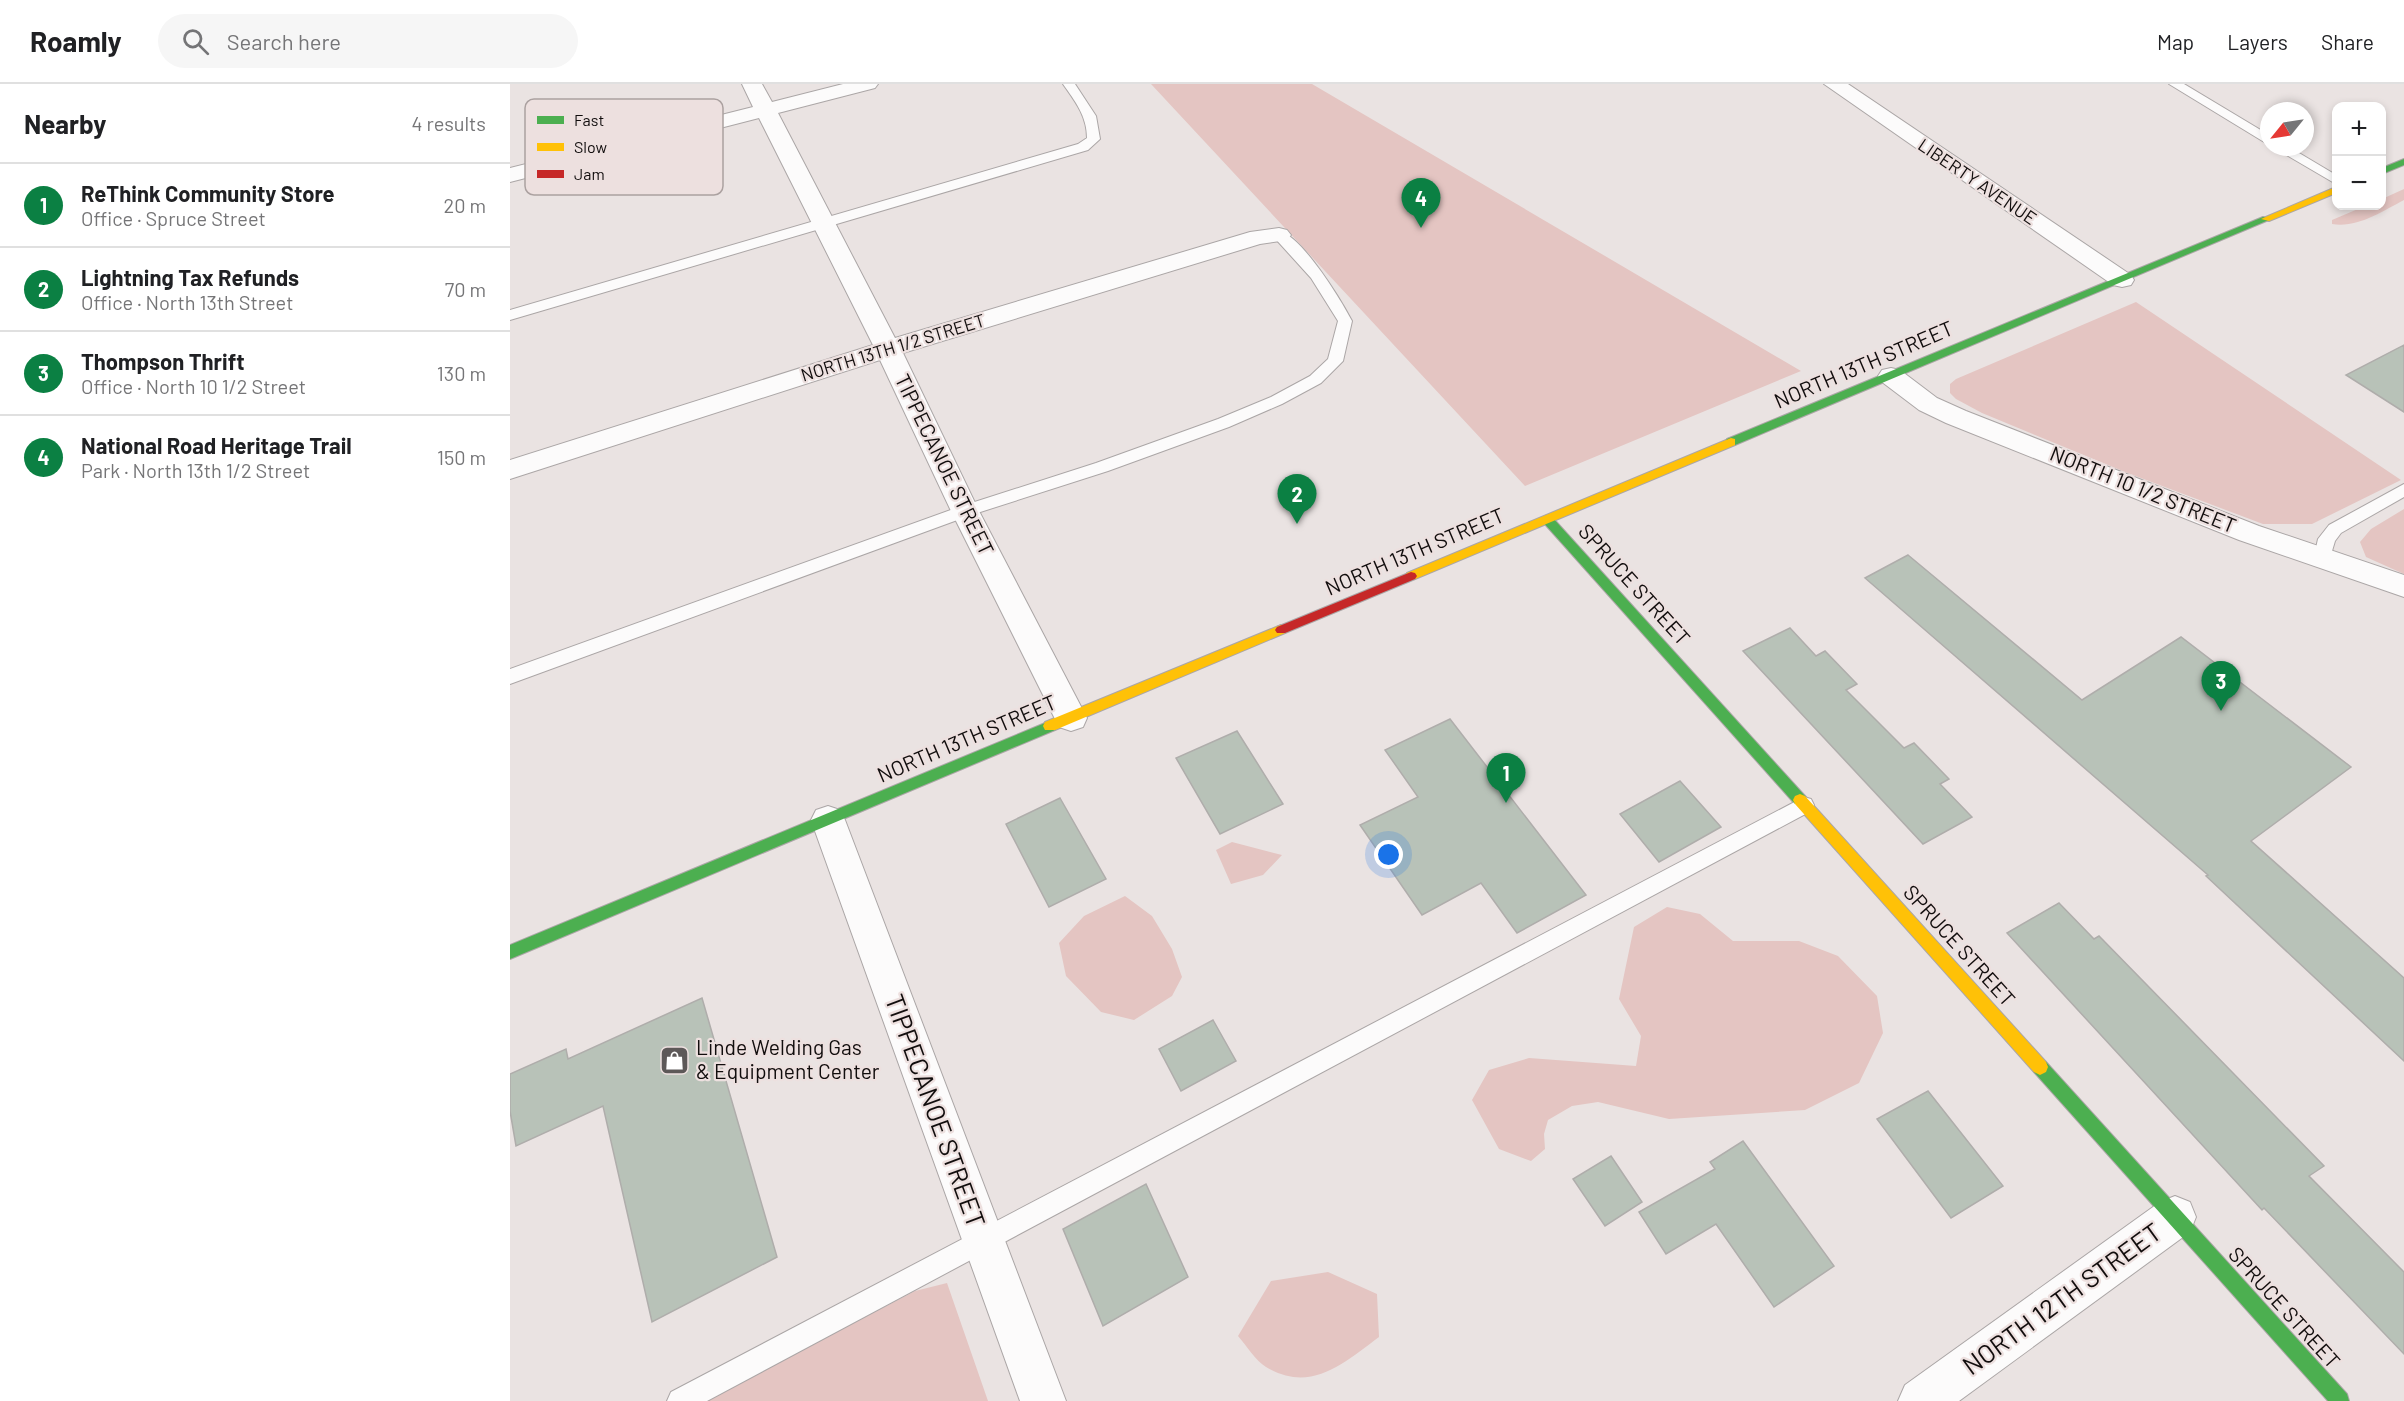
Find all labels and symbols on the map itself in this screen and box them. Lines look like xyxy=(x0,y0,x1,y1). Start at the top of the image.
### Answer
legend xyxy=(525,99,723,195)
north arrow xyxy=(2260,102,2314,156)
text: Fast xyxy=(574,110,604,129)
street label: LIBERTY AVENUE xyxy=(1914,133,2041,229)
text: Slow xyxy=(574,137,607,156)
text: Jam xyxy=(574,164,605,183)
pin: 4 xyxy=(1402,178,1440,228)
street label: NORTH 13TH 1/2 STREET xyxy=(798,309,987,386)
street label: NORTH 13TH STREET xyxy=(1770,315,1957,413)
street label: TIPPECANOE STREET xyxy=(891,370,1000,559)
street label: NORTH 10 1/2 STREET xyxy=(2047,440,2240,537)
pin: 2 xyxy=(1278,474,1316,524)
street label: NORTH 13TH STREET xyxy=(1321,502,1508,600)
street label: SPRUCE STREET xyxy=(1574,518,1696,650)
pin: 3 xyxy=(2202,662,2240,711)
street label: NORTH 13TH STREET xyxy=(873,689,1060,787)
pin: 1 xyxy=(1486,754,1526,803)
your location xyxy=(1374,840,1403,869)
street label: SPRUCE STREET xyxy=(1899,879,2021,1011)
street label: TIPPECANOE STREET xyxy=(880,990,993,1231)
place label: Linde Welding Gas & Equipment Center xyxy=(696,1034,880,1083)
shop icon: Linde Welding Gas & Equipment Center xyxy=(659,1044,691,1076)
street label: NORTH 12TH STREET xyxy=(1956,1215,2167,1380)
street label: SPRUCE STREET xyxy=(2224,1241,2346,1373)

